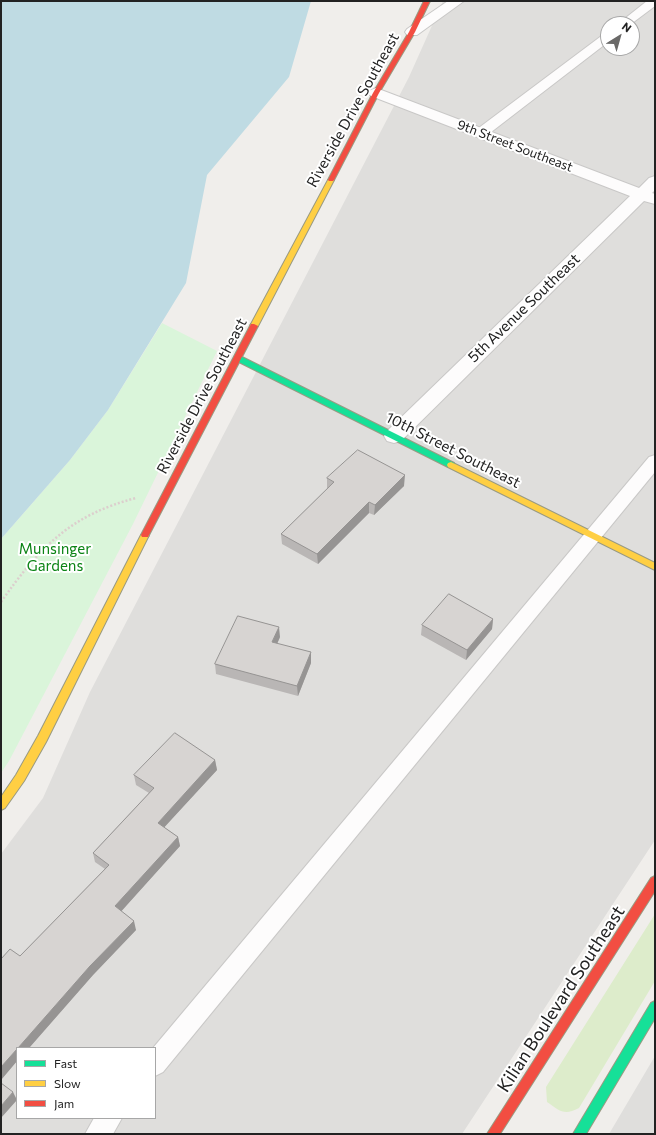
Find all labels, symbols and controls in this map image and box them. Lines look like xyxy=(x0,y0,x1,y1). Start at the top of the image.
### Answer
north arrow xyxy=(600,16,640,56)
text: N xyxy=(620,19,634,34)
street label: Riverside Drive Southeast xyxy=(303,30,403,190)
street label: 9th Street Southeast xyxy=(455,117,575,175)
street label: 5th Avenue Southeast xyxy=(464,250,584,366)
street label: Riverside Drive Southeast xyxy=(153,315,251,477)
street label: 10th Street Southeast xyxy=(383,408,523,492)
park label: Munsinger Gardens xyxy=(19,540,91,575)
street label: Kilian Boulevard Southeast xyxy=(493,902,629,1096)
legend xyxy=(16,1047,156,1119)
text: Fast xyxy=(54,1056,77,1070)
text: Slow xyxy=(54,1076,81,1090)
text: Jam xyxy=(54,1096,74,1110)

